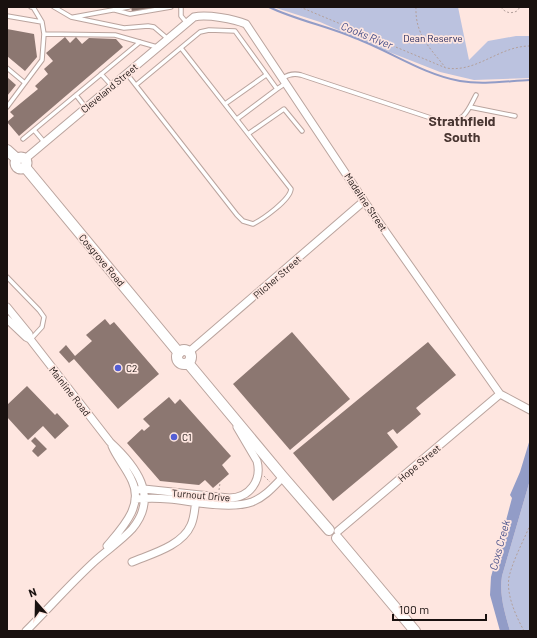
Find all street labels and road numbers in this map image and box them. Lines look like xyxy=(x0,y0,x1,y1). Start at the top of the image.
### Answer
street label: Cleveland Street xyxy=(78,60,140,115)
street label: Madeline Street xyxy=(342,171,390,234)
street label: Cosgrove Road xyxy=(77,231,127,289)
street label: Pilcher Street xyxy=(251,253,304,301)
street label: Mainline Road xyxy=(47,364,93,418)
street label: Hope Street xyxy=(395,441,443,484)
street label: Turnout Drive xyxy=(171,486,231,504)

